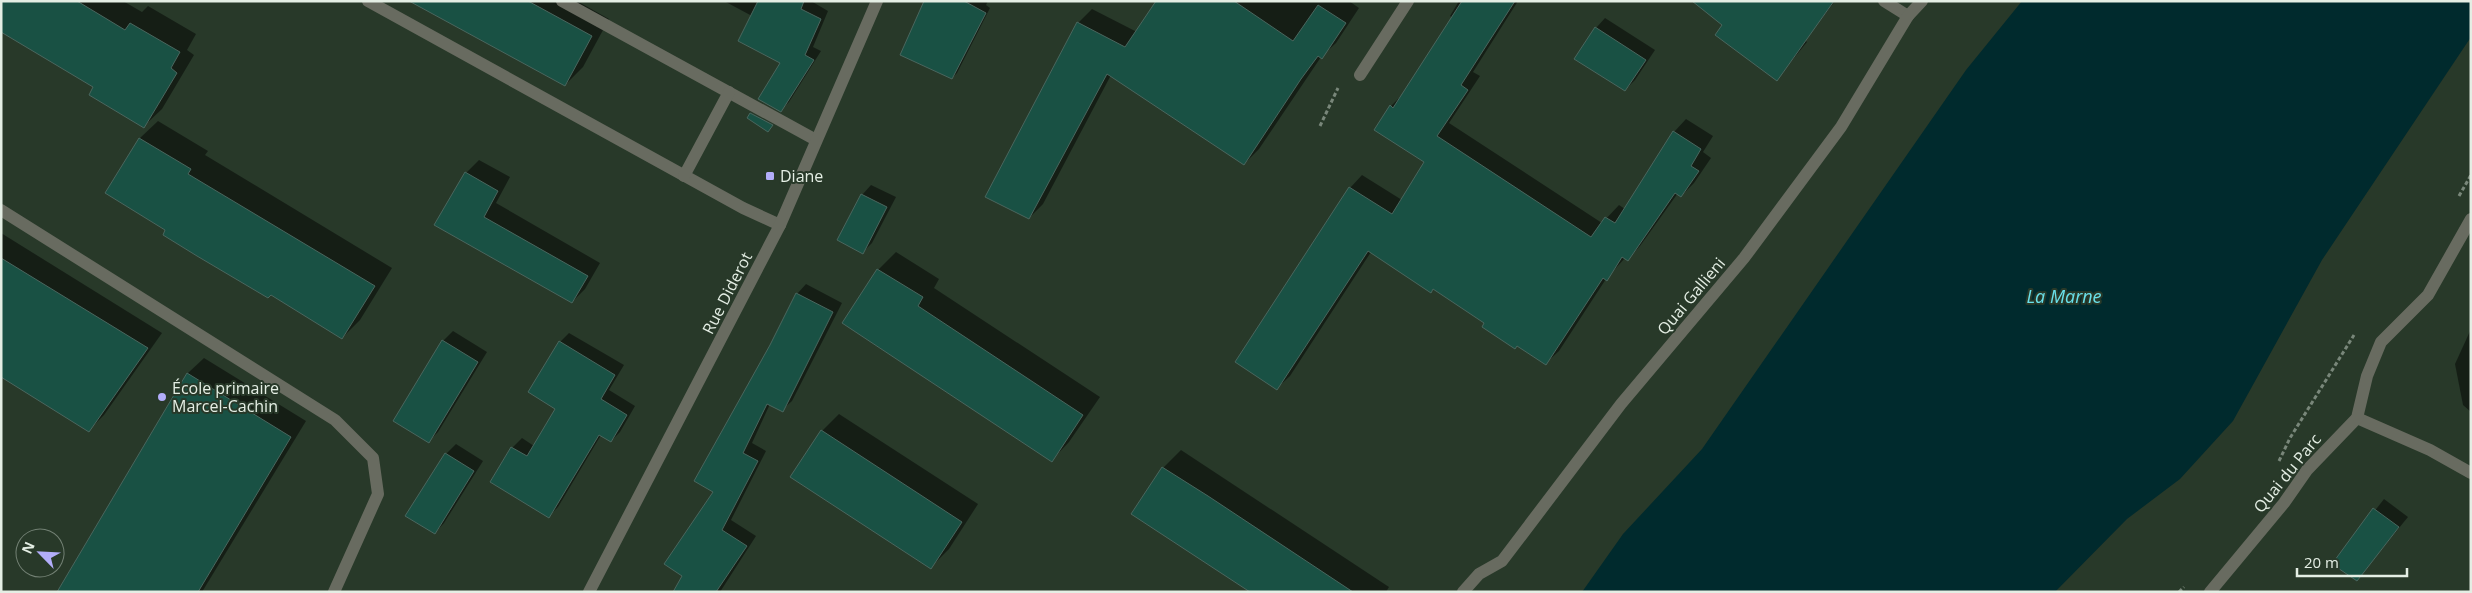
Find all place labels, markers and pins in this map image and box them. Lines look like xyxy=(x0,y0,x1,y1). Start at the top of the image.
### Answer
place label: Diane xyxy=(780,165,823,187)
marker: Diane xyxy=(764,170,776,182)
place label: École primaire Marcel-Cachin xyxy=(172,377,279,417)
marker: École primaire Marcel-Cachin xyxy=(156,391,168,403)

